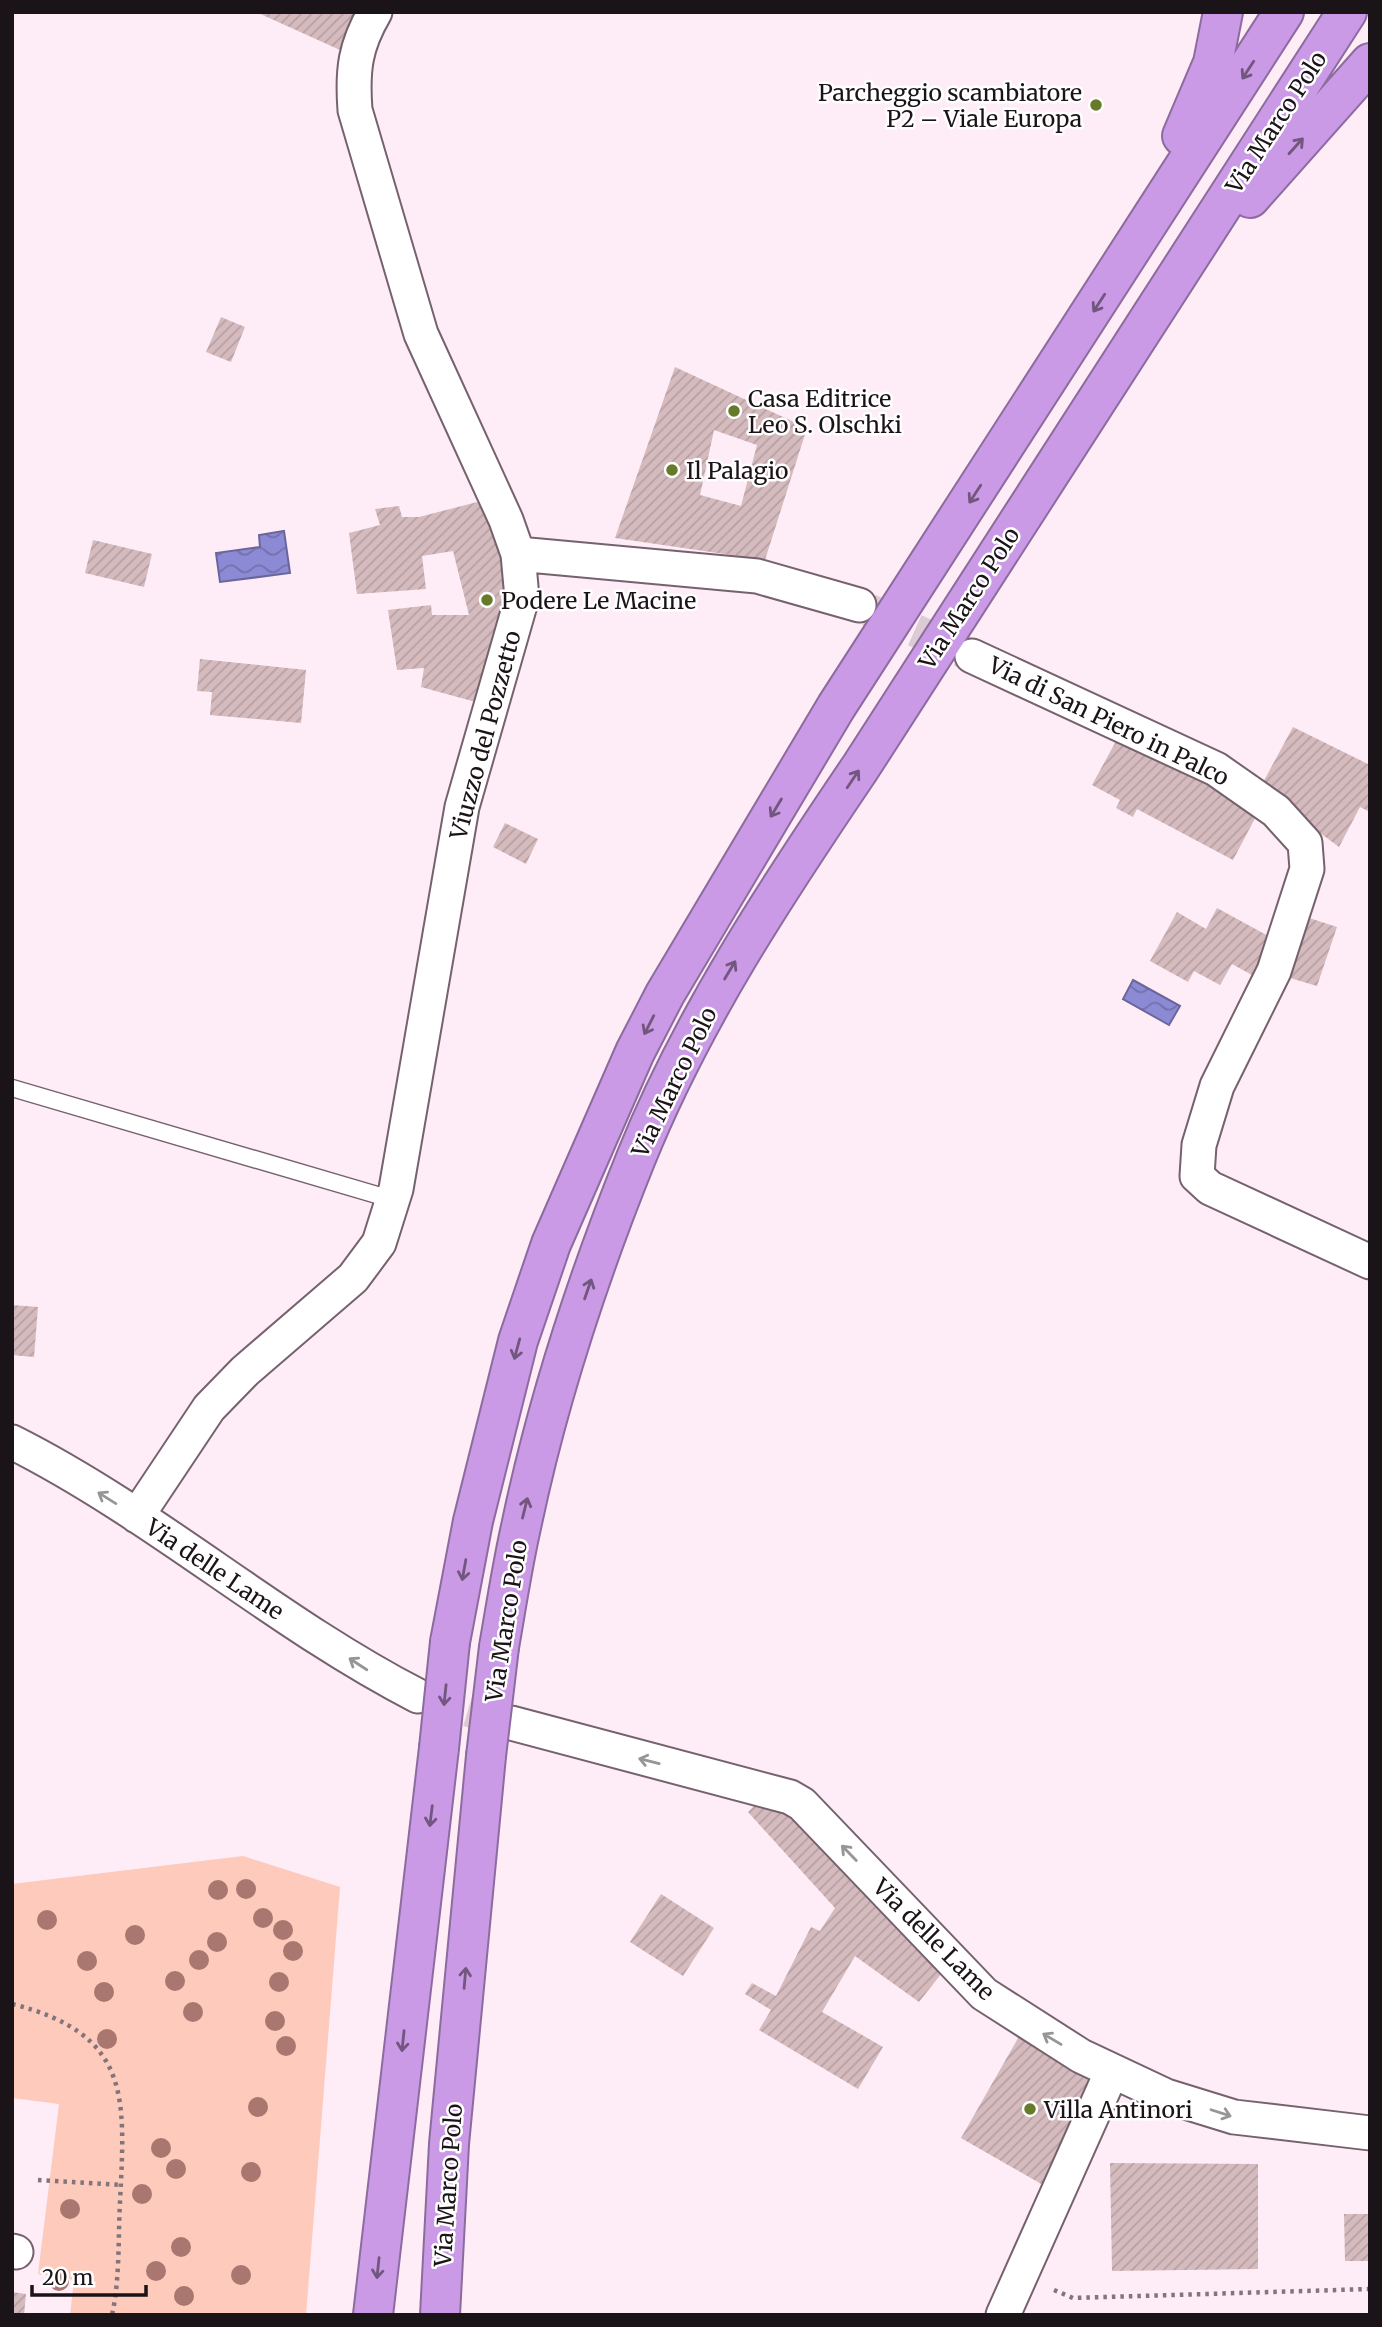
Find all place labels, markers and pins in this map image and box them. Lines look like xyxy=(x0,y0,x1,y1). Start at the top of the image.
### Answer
place label: Parcheggio scambiatore P2 – Viale Europa xyxy=(818,78,1082,133)
marker: Parcheggio scambiatore P2 – Viale Europa xyxy=(1088,97,1104,113)
place label: Casa Editrice Leo S. Olschki xyxy=(748,384,902,439)
marker: Casa Editrice Leo S. Olschki xyxy=(726,403,742,419)
place label: Il Palagio xyxy=(686,456,788,485)
marker: Il Palagio xyxy=(664,462,680,478)
place label: Podere Le Macine xyxy=(501,586,696,615)
marker: Podere Le Macine xyxy=(479,592,495,608)
place label: Villa Antinori xyxy=(1043,2095,1193,2124)
marker: Villa Antinori xyxy=(1022,2101,1038,2117)

